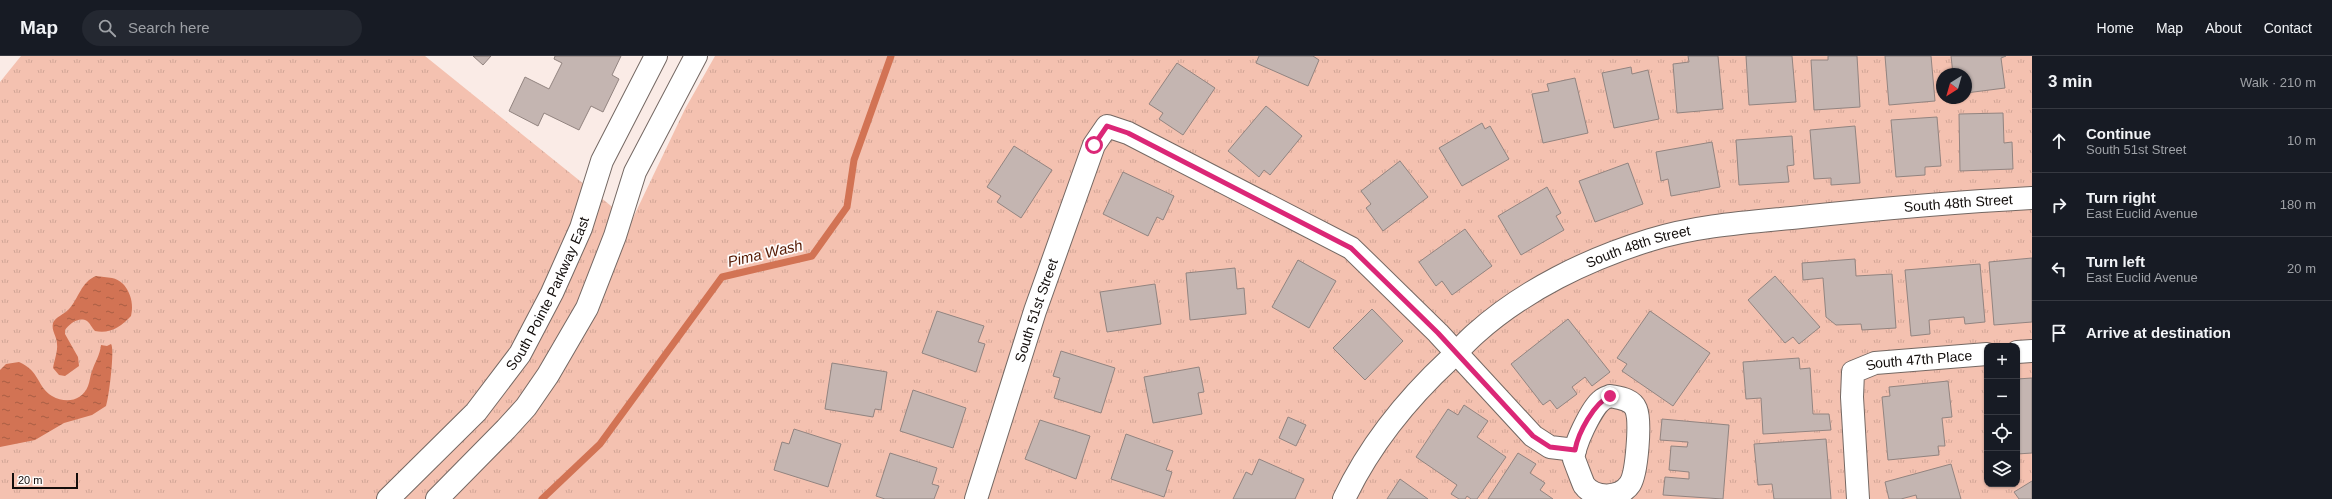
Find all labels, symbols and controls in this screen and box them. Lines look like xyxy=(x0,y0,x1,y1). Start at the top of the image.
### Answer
search box xyxy=(82,10,362,46)
text: Map xyxy=(20,17,58,38)
icon: search xyxy=(96,17,118,39)
text: Search here xyxy=(128,19,210,36)
text: Home xyxy=(2097,20,2134,36)
text: Map xyxy=(2156,20,2183,36)
text: About xyxy=(2205,20,2242,36)
text: Contact xyxy=(2264,20,2312,36)
north arrow xyxy=(1936,68,1972,104)
text: 3 min xyxy=(2048,72,2092,91)
text: Walk · 210 m xyxy=(2240,75,2316,90)
text: Continue xyxy=(2086,125,2151,142)
icon: ahead xyxy=(2048,130,2070,152)
text: 10 m xyxy=(2287,133,2316,148)
route start xyxy=(1085,136,1103,154)
text: South 51st Street xyxy=(2086,142,2186,157)
text: Turn right xyxy=(2086,189,2156,206)
street label: South 48th Street xyxy=(1903,191,2013,215)
icon: right xyxy=(2048,194,2070,216)
text: 180 m xyxy=(2280,197,2316,212)
text: East Euclid Avenue xyxy=(2086,206,2198,221)
street label: South Pointe Parkway East xyxy=(502,215,592,374)
street label: South 48th Street xyxy=(1583,222,1692,271)
water label: Pima Wash xyxy=(726,236,804,270)
text: Turn left xyxy=(2086,253,2145,270)
street label: South 51st Street xyxy=(1011,256,1061,364)
icon: left xyxy=(2048,258,2070,280)
text: 20 m xyxy=(2287,261,2316,276)
text: East Euclid Avenue xyxy=(2086,270,2198,285)
icon: arrive xyxy=(2048,322,2070,344)
text: Arrive at destination xyxy=(2086,324,2231,341)
map controls xyxy=(1984,343,2020,487)
button: + xyxy=(1984,343,2020,379)
street label: South 47th Place xyxy=(1863,347,1973,374)
button: − xyxy=(1984,379,2020,415)
route end xyxy=(1601,387,1619,405)
button: locate xyxy=(1984,415,2020,451)
button: layers xyxy=(1984,451,2020,487)
scale bar xyxy=(12,471,78,490)
text: 20 m xyxy=(18,474,42,486)

